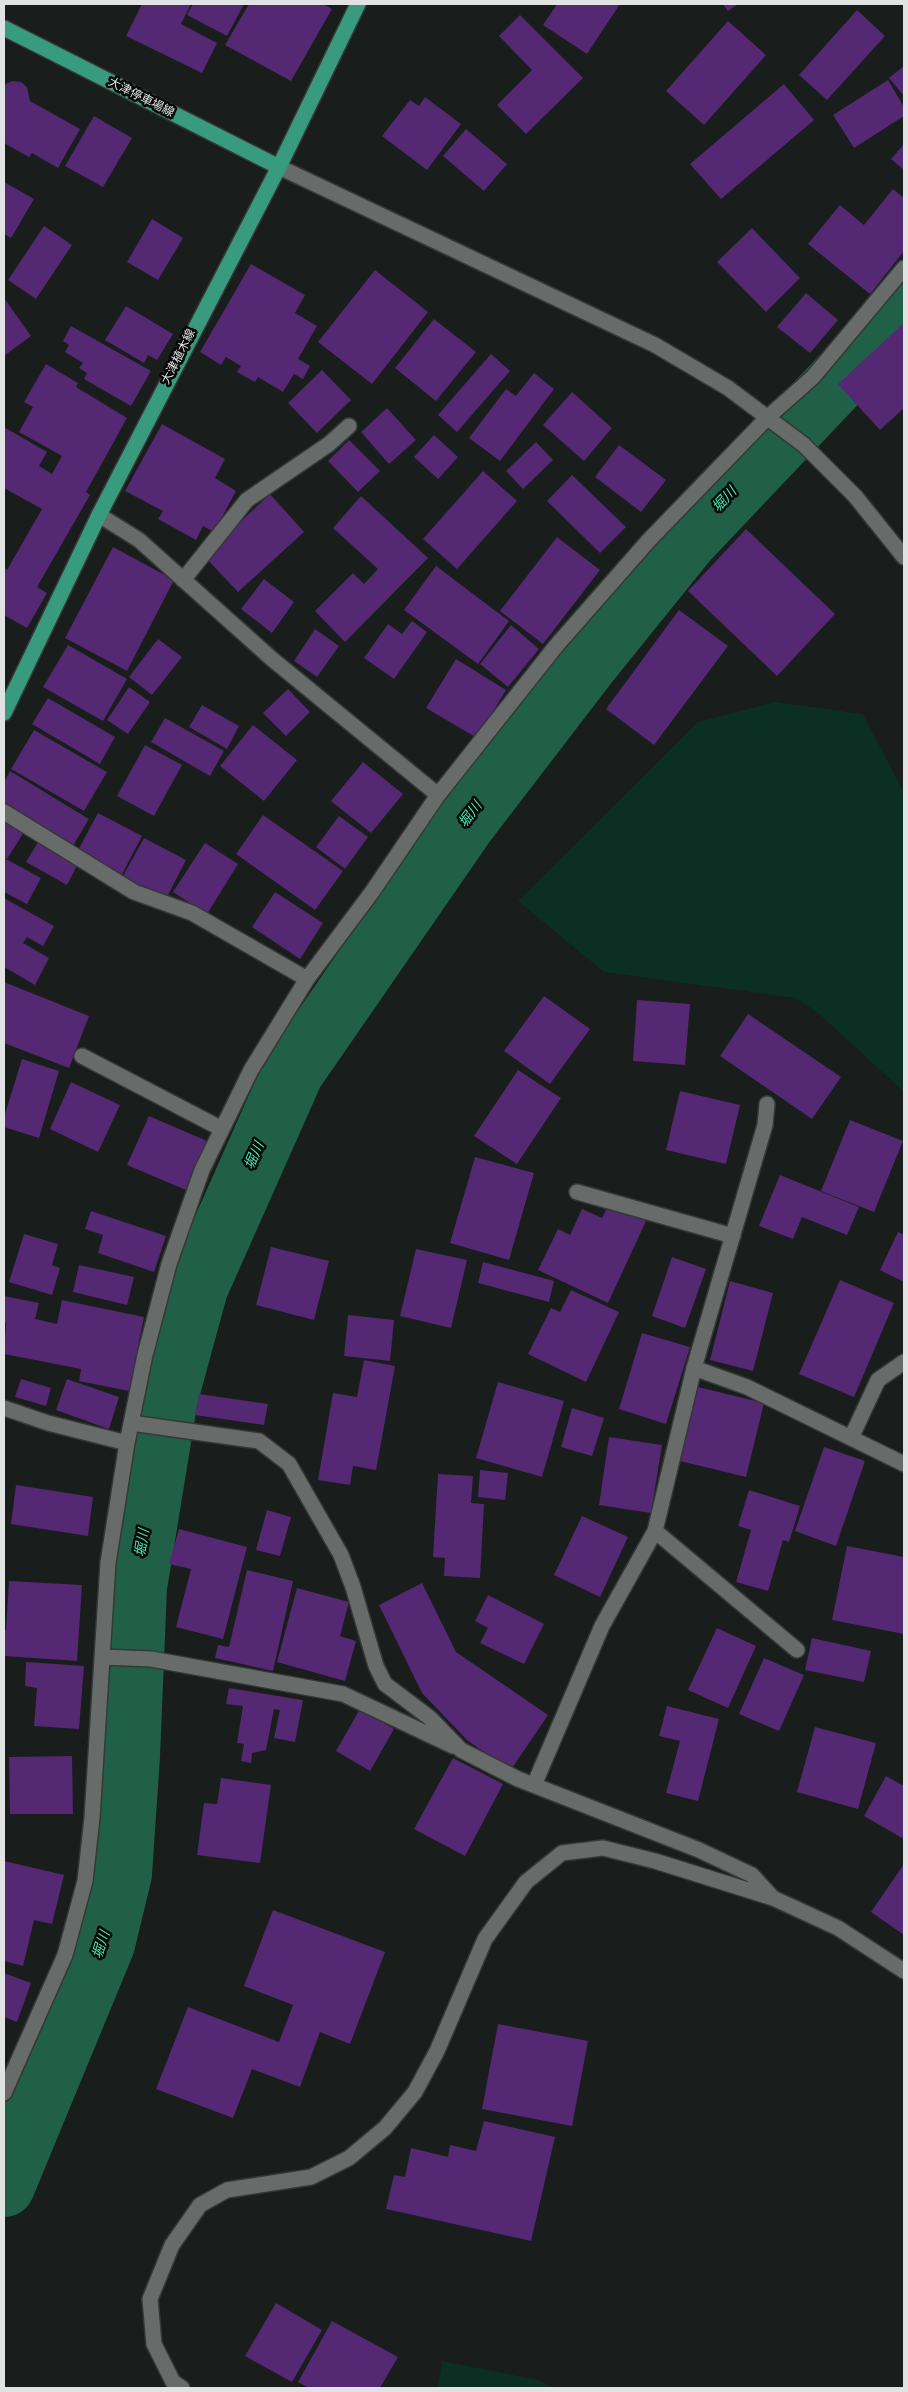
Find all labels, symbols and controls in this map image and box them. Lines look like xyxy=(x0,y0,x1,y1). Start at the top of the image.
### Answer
street label: 大津停車場線 xyxy=(106,75,176,121)
street label: 大津植木線 xyxy=(159,327,199,387)
water label: 堀川 xyxy=(709,484,741,516)
water label: 堀川 xyxy=(456,799,486,831)
water label: 堀川 xyxy=(242,1140,268,1172)
water label: 堀川 xyxy=(133,1528,153,1558)
water label: 堀川 xyxy=(90,1929,114,1961)

